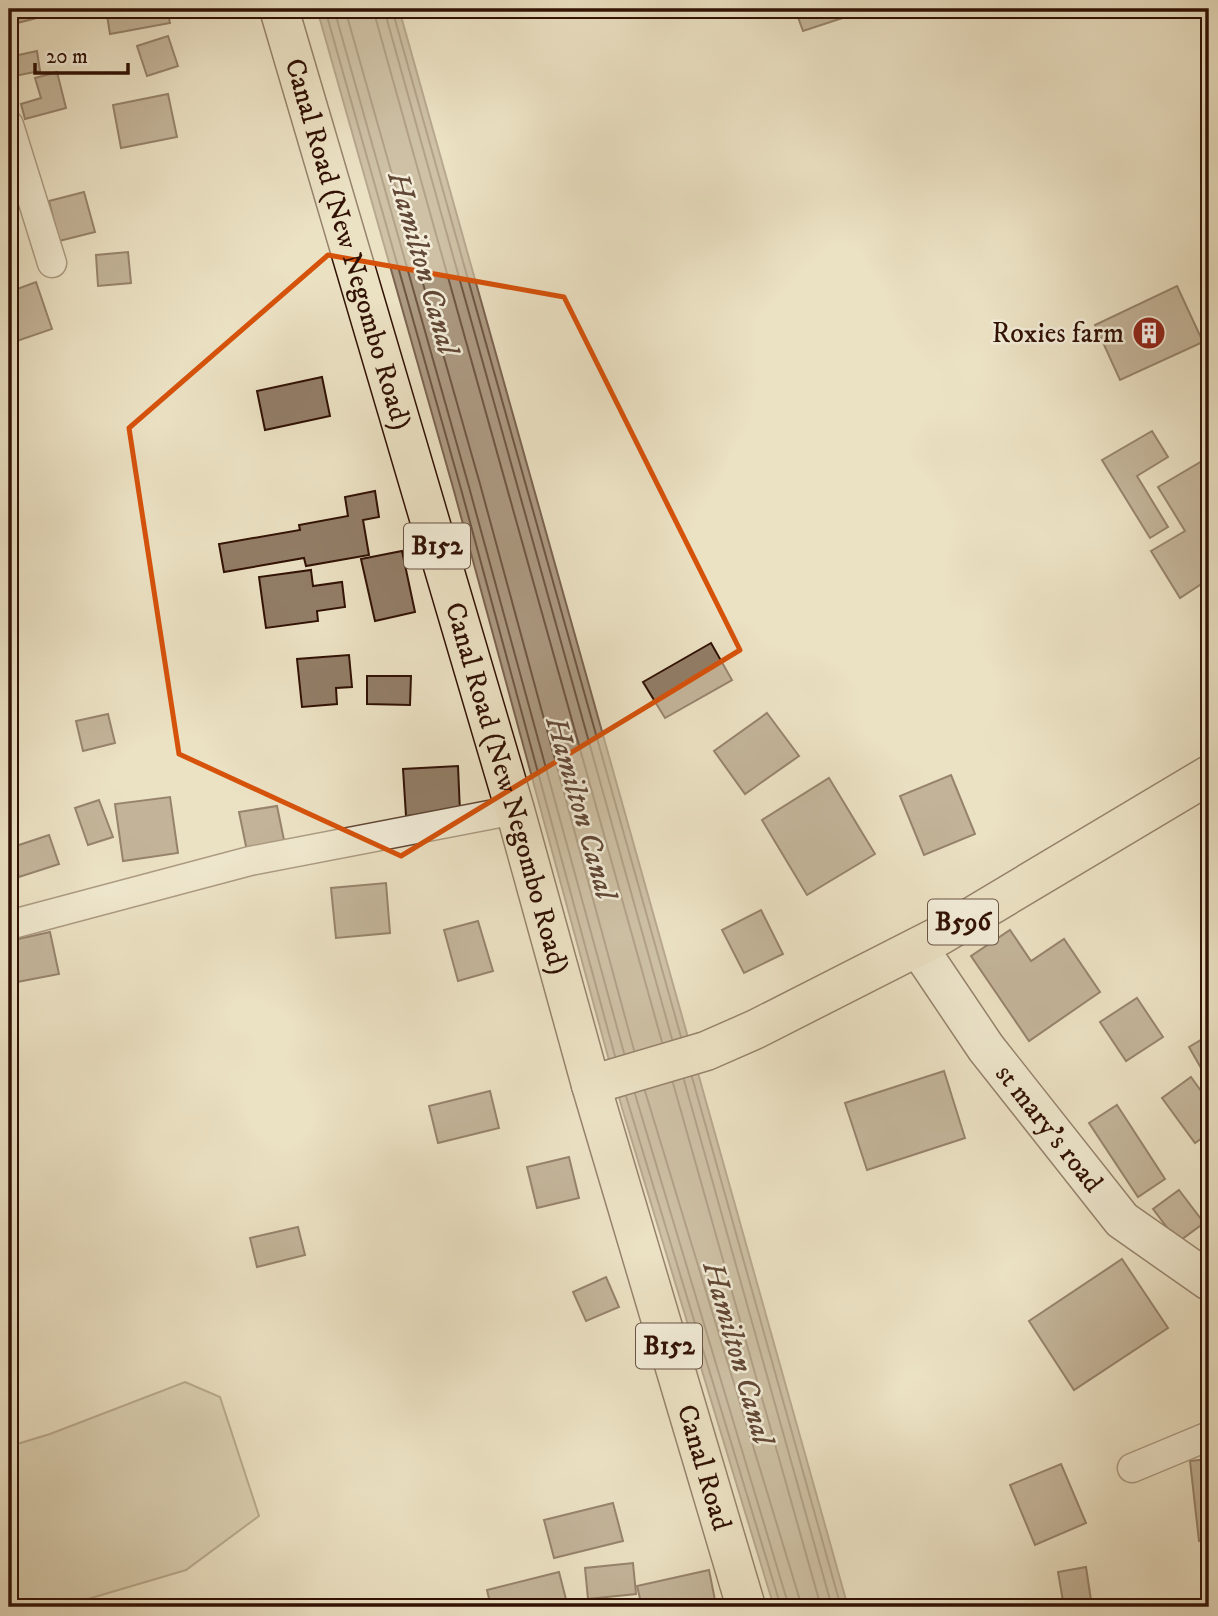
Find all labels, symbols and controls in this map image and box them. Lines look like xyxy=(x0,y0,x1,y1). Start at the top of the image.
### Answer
scale bar xyxy=(35,32,128,76)
text: 20 m xyxy=(46,44,88,70)
street label: Canal Road (New Negombo Road) xyxy=(277,54,419,434)
water label: Hamilton Canal xyxy=(378,166,467,362)
building icon: Roxies farm xyxy=(1130,314,1168,352)
place label: Roxies farm xyxy=(992,316,1124,351)
road number: B152 xyxy=(404,524,470,568)
street label: Canal Road (New Negombo Road) xyxy=(437,598,577,978)
water label: Hamilton Canal xyxy=(536,711,625,907)
road number: B596 xyxy=(928,900,998,945)
street label: st mary's road xyxy=(988,1057,1111,1199)
water label: Hamilton Canal xyxy=(693,1256,782,1452)
road number: B152 xyxy=(636,1324,702,1368)
street label: Canal Road xyxy=(669,1400,740,1534)

